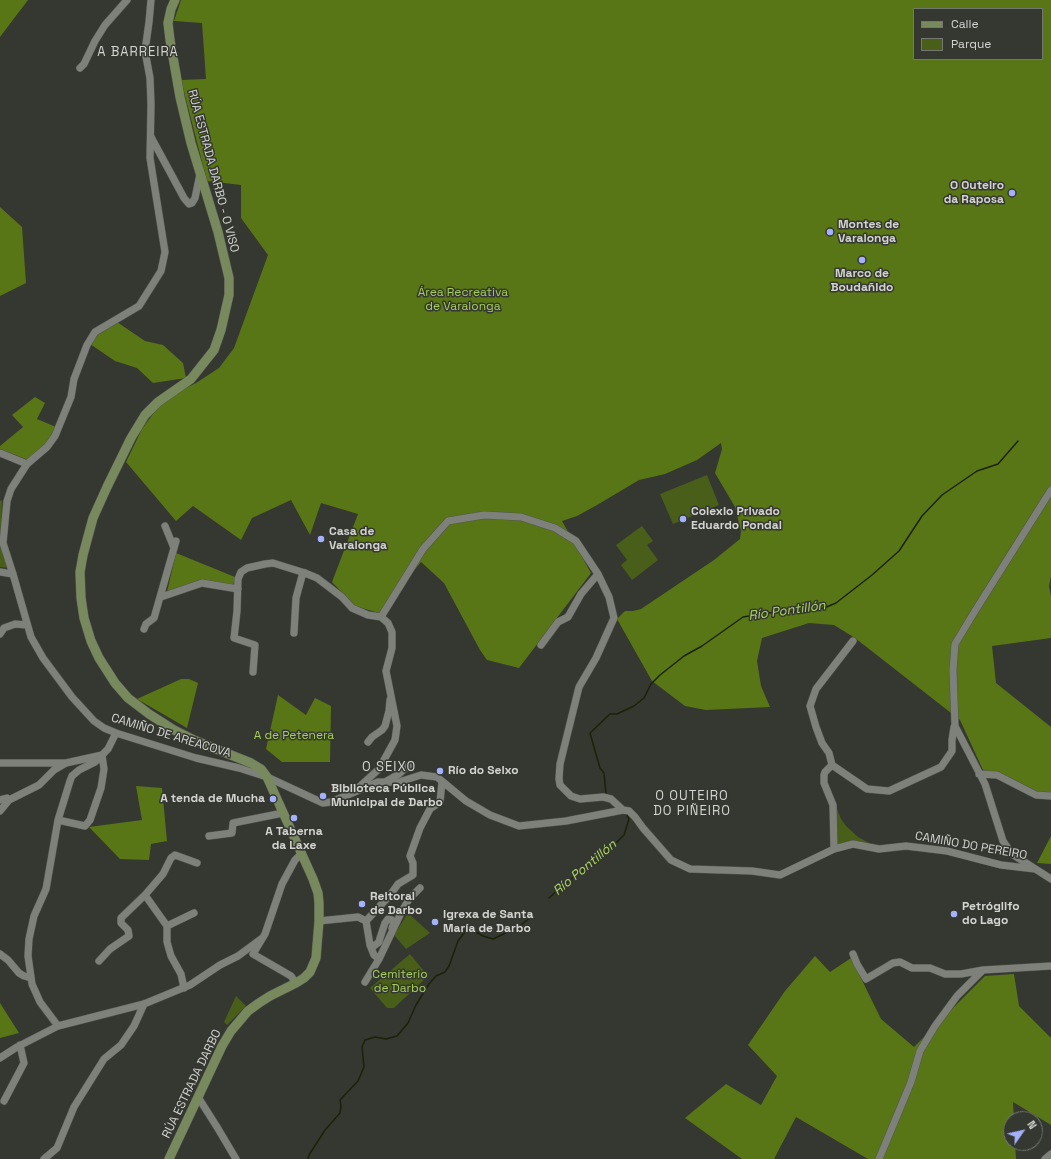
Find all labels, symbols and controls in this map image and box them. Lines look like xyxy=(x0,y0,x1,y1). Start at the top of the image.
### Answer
legend xyxy=(913,8,1043,60)
text: Calle xyxy=(951,16,979,32)
text: Parque xyxy=(951,36,991,52)
district label: A BARREIRA xyxy=(97,44,179,60)
street label: RÚA ESTRADA DARBO - O VISO xyxy=(184,88,242,254)
place label: O Outeiro da Raposa xyxy=(944,179,1004,207)
marker: O Outeiro da Raposa xyxy=(1007,188,1017,198)
place label: Montes de Varalonga xyxy=(838,218,899,246)
marker: Montes de Varalonga xyxy=(825,227,835,237)
marker: Marco de Boudañido xyxy=(857,255,867,265)
place label: Marco de Boudañido xyxy=(831,267,893,295)
park label: Área Recreativa de Varalonga xyxy=(418,286,508,314)
place label: Colexio Privado Eduardo Pondal xyxy=(691,505,782,533)
marker: Colexio Privado Eduardo Pondal xyxy=(678,514,688,524)
place label: Casa de Varalonga xyxy=(329,525,387,553)
marker: Casa de Varalonga xyxy=(316,534,326,544)
water label: Río Pontillón xyxy=(747,598,827,624)
street label: CAMIÑO DE AREACOVA xyxy=(109,711,233,761)
park label: A de Petenera xyxy=(254,729,334,743)
district label: O SEIXO xyxy=(362,759,416,775)
place label: Río do Seixo xyxy=(448,764,519,778)
marker: Río do Seixo xyxy=(435,766,445,776)
place label: Biblioteca Pública Municipal de Darbo xyxy=(331,782,443,810)
district label: O OUTEIRO DO PIÑEIRO xyxy=(653,788,731,819)
marker: Biblioteca Pública Municipal de Darbo xyxy=(318,791,328,801)
place label: A tenda de Mucha xyxy=(160,792,265,806)
marker: A tenda de Mucha xyxy=(268,794,278,804)
marker: A Taberna da Laxe xyxy=(289,813,299,823)
place label: A Taberna da Laxe xyxy=(265,825,323,853)
street label: CAMIÑO DO PEREIRO xyxy=(914,829,1028,863)
water label: Río Pontillón xyxy=(550,837,620,899)
place label: Reitoral de Darbo xyxy=(370,890,422,918)
marker: Reitoral de Darbo xyxy=(357,899,367,909)
place label: Petróglifo do Lago xyxy=(962,900,1020,928)
place label: Igrexa de Santa María de Darbo xyxy=(443,908,533,936)
marker: Petróglifo do Lago xyxy=(949,909,959,919)
marker: Igrexa de Santa María de Darbo xyxy=(430,917,440,927)
park label: Cemiterio de Darbo xyxy=(372,968,428,996)
street label: RÚA ESTRADA DARBO xyxy=(159,1027,225,1141)
north arrow xyxy=(1003,1111,1043,1151)
text: N xyxy=(1024,1118,1040,1132)

